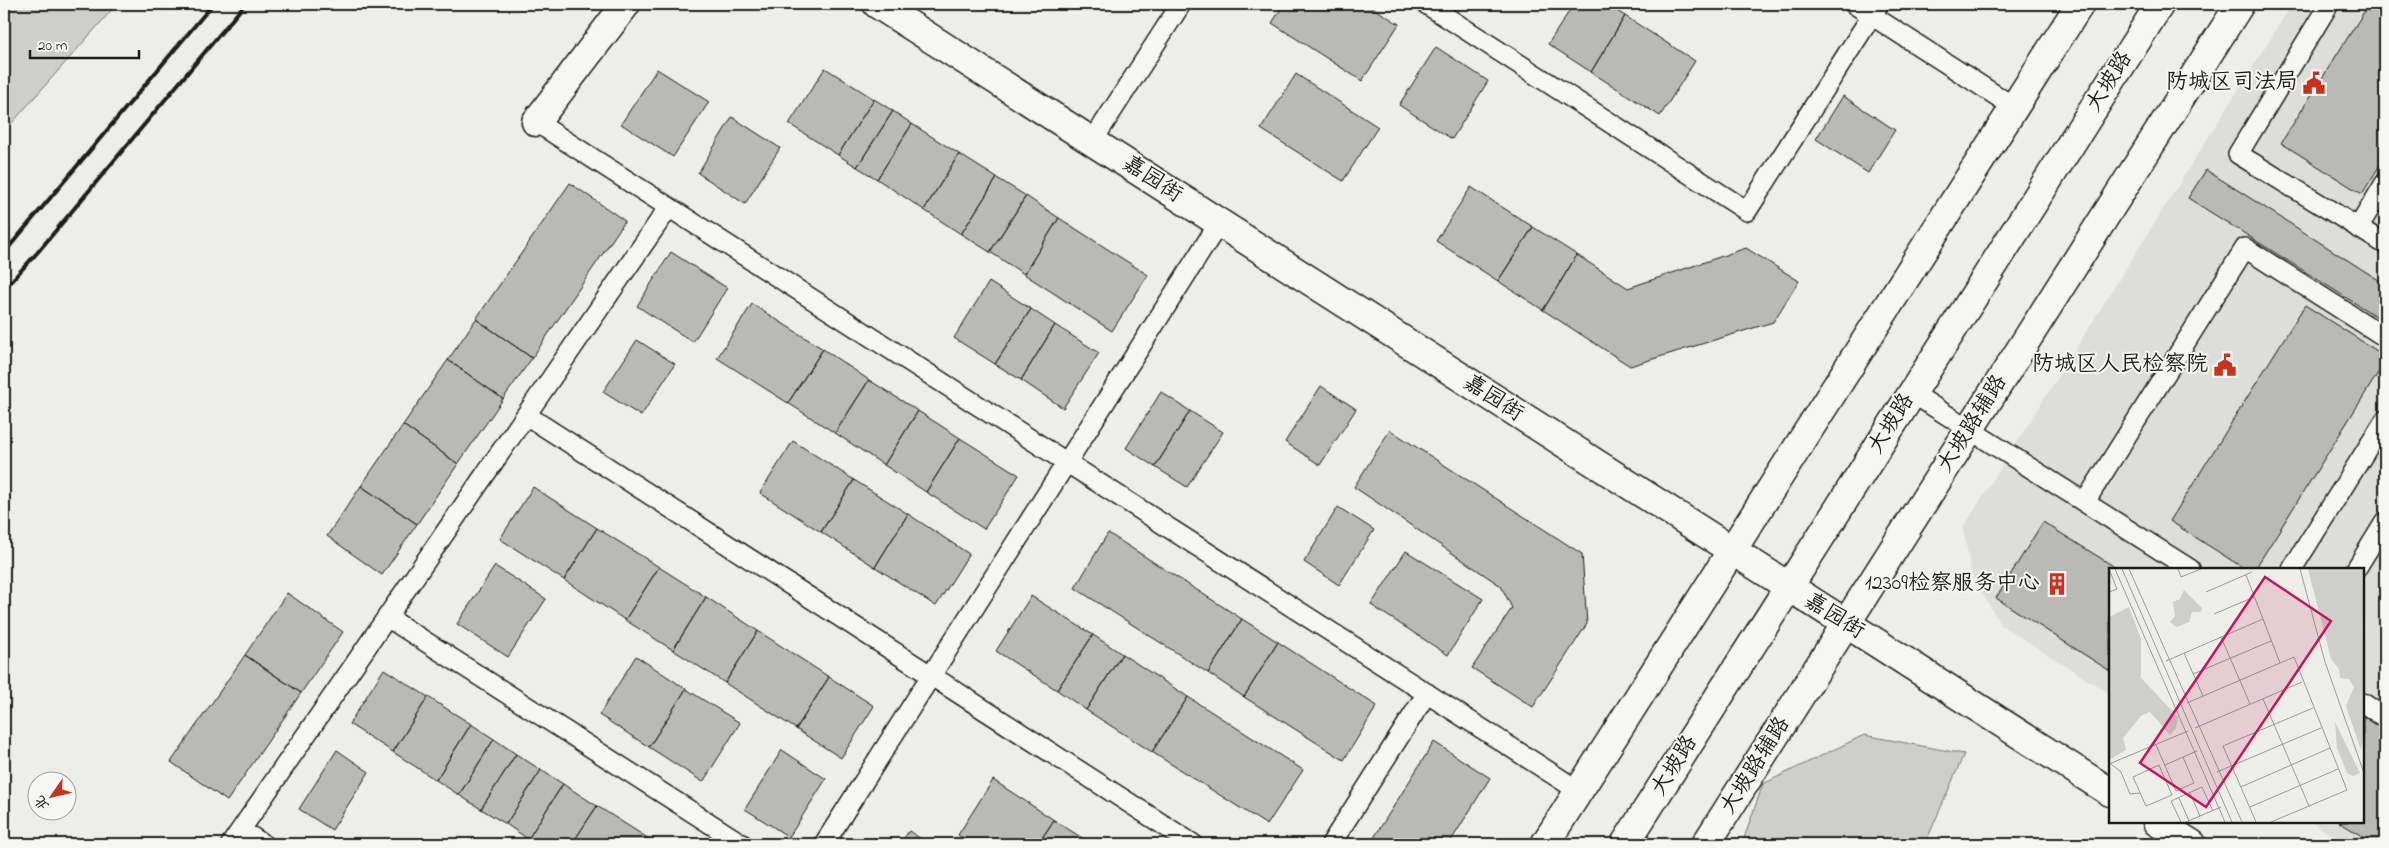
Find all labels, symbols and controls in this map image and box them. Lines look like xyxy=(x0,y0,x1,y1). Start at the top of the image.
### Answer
scale bar xyxy=(30,28,139,60)
text: 20 m xyxy=(38,35,68,57)
street label: 大坡路 xyxy=(2079,46,2141,118)
place label: 防城区司法局 xyxy=(2166,67,2298,99)
public building icon: 防城区司法局 xyxy=(2301,70,2327,96)
street label: 嘉园街 xyxy=(1116,149,1188,211)
place label: 防城区人民检察院 xyxy=(2032,349,2208,381)
public building icon: 防城区人民检察院 xyxy=(2212,352,2238,378)
street label: 嘉园街 xyxy=(1457,368,1529,430)
street label: 大坡路辅路 xyxy=(1930,369,2016,479)
street label: 大坡路 xyxy=(1861,388,1923,460)
place label: 12309检察服务中心 xyxy=(1865,568,2040,600)
inset map xyxy=(2109,568,2364,823)
building icon: 12309检察服务中心 xyxy=(2044,571,2070,597)
street label: 嘉园街 xyxy=(1798,586,1870,648)
street label: 大坡路辅路 xyxy=(1713,711,1799,821)
street label: 大坡路 xyxy=(1644,730,1706,802)
north arrow xyxy=(28,770,78,820)
text: 北 xyxy=(30,791,55,814)

